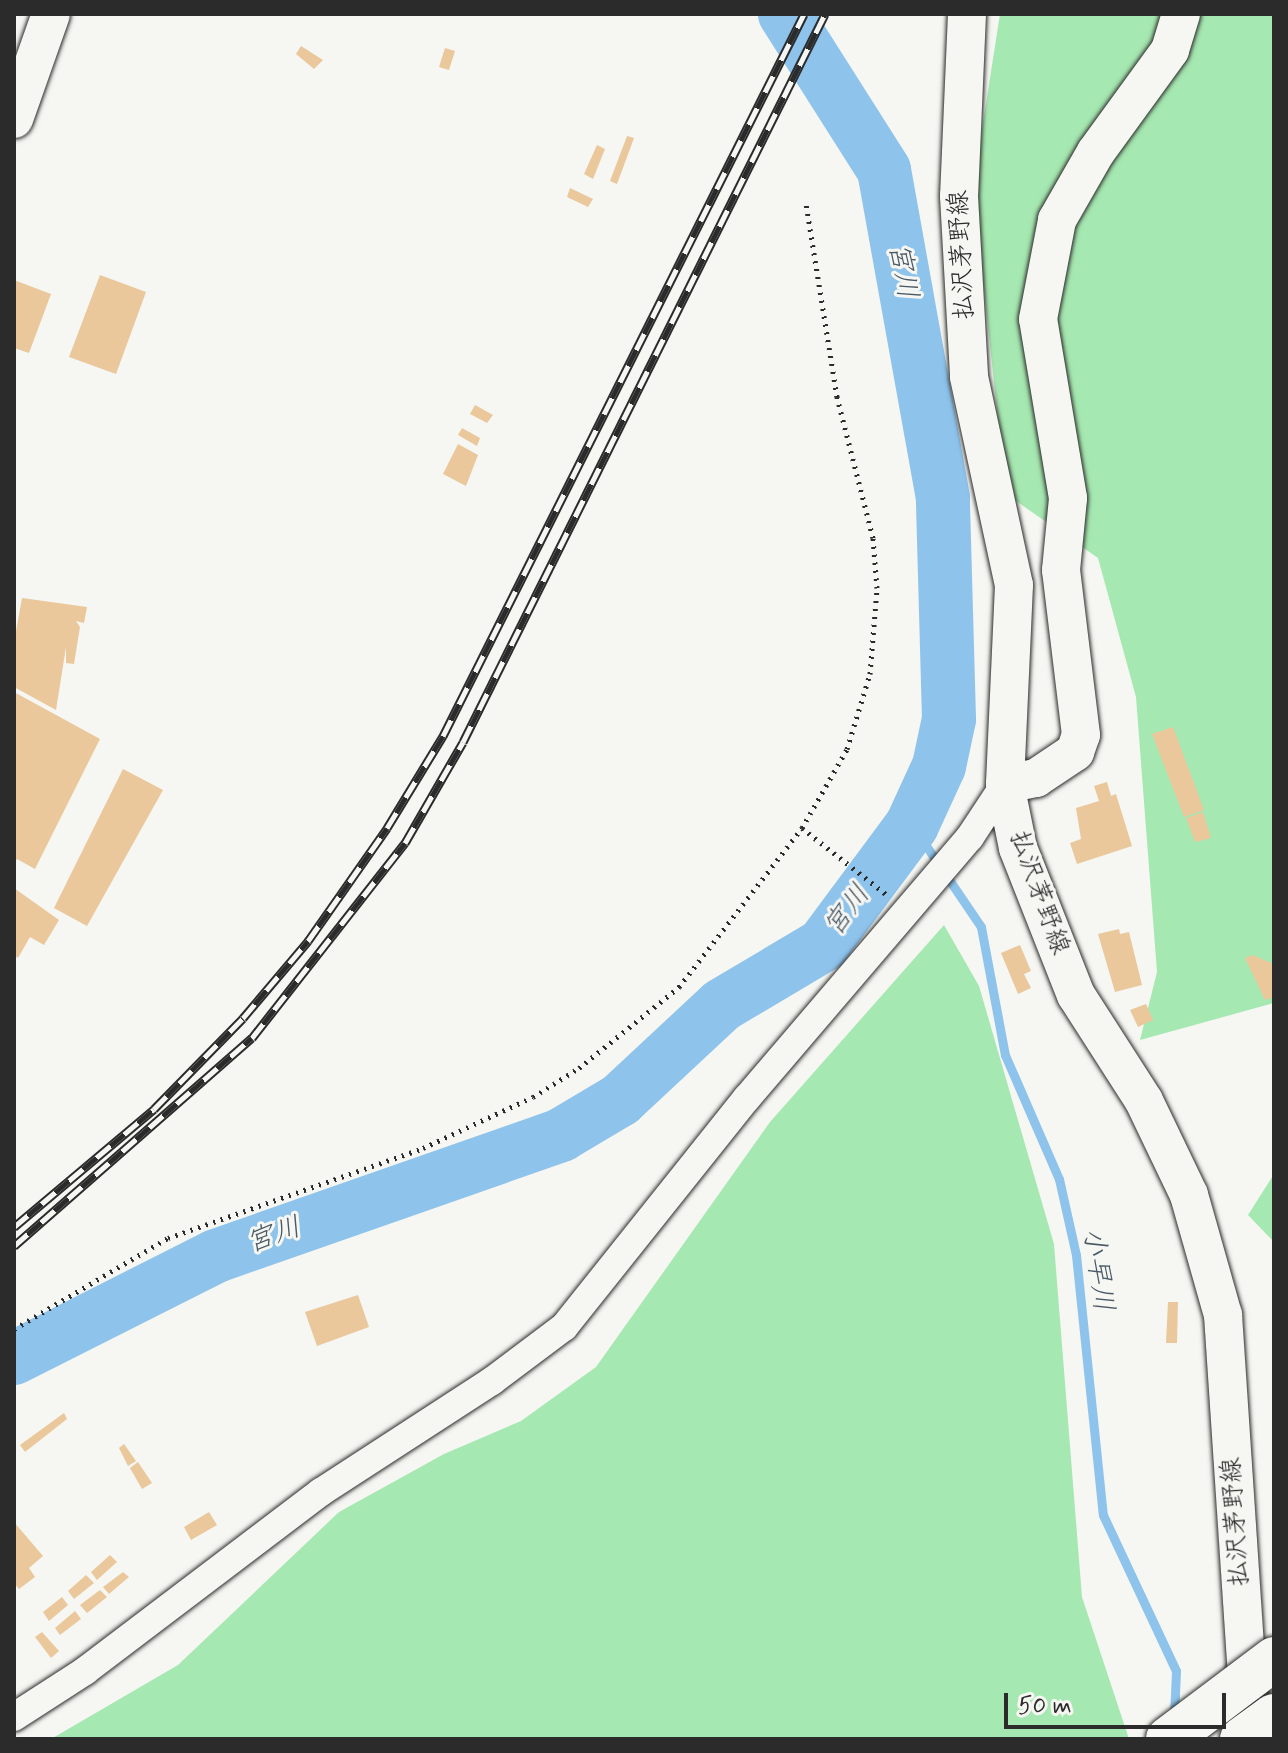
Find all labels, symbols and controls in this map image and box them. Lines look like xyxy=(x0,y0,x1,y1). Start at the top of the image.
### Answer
street label: 払沢茅野線 xyxy=(944,189,982,321)
water label: 宮川 xyxy=(881,241,923,301)
street label: 払沢茅野線 xyxy=(1001,827,1075,959)
water label: 宮川 xyxy=(818,879,878,943)
water label: 宮川 xyxy=(242,1211,306,1261)
water label: 小早川 xyxy=(1075,1226,1119,1314)
street label: 払沢茅野線 xyxy=(1217,1456,1257,1588)
scale bar xyxy=(1008,1677,1230,1727)
text: 50 m xyxy=(1018,1691,1072,1722)

